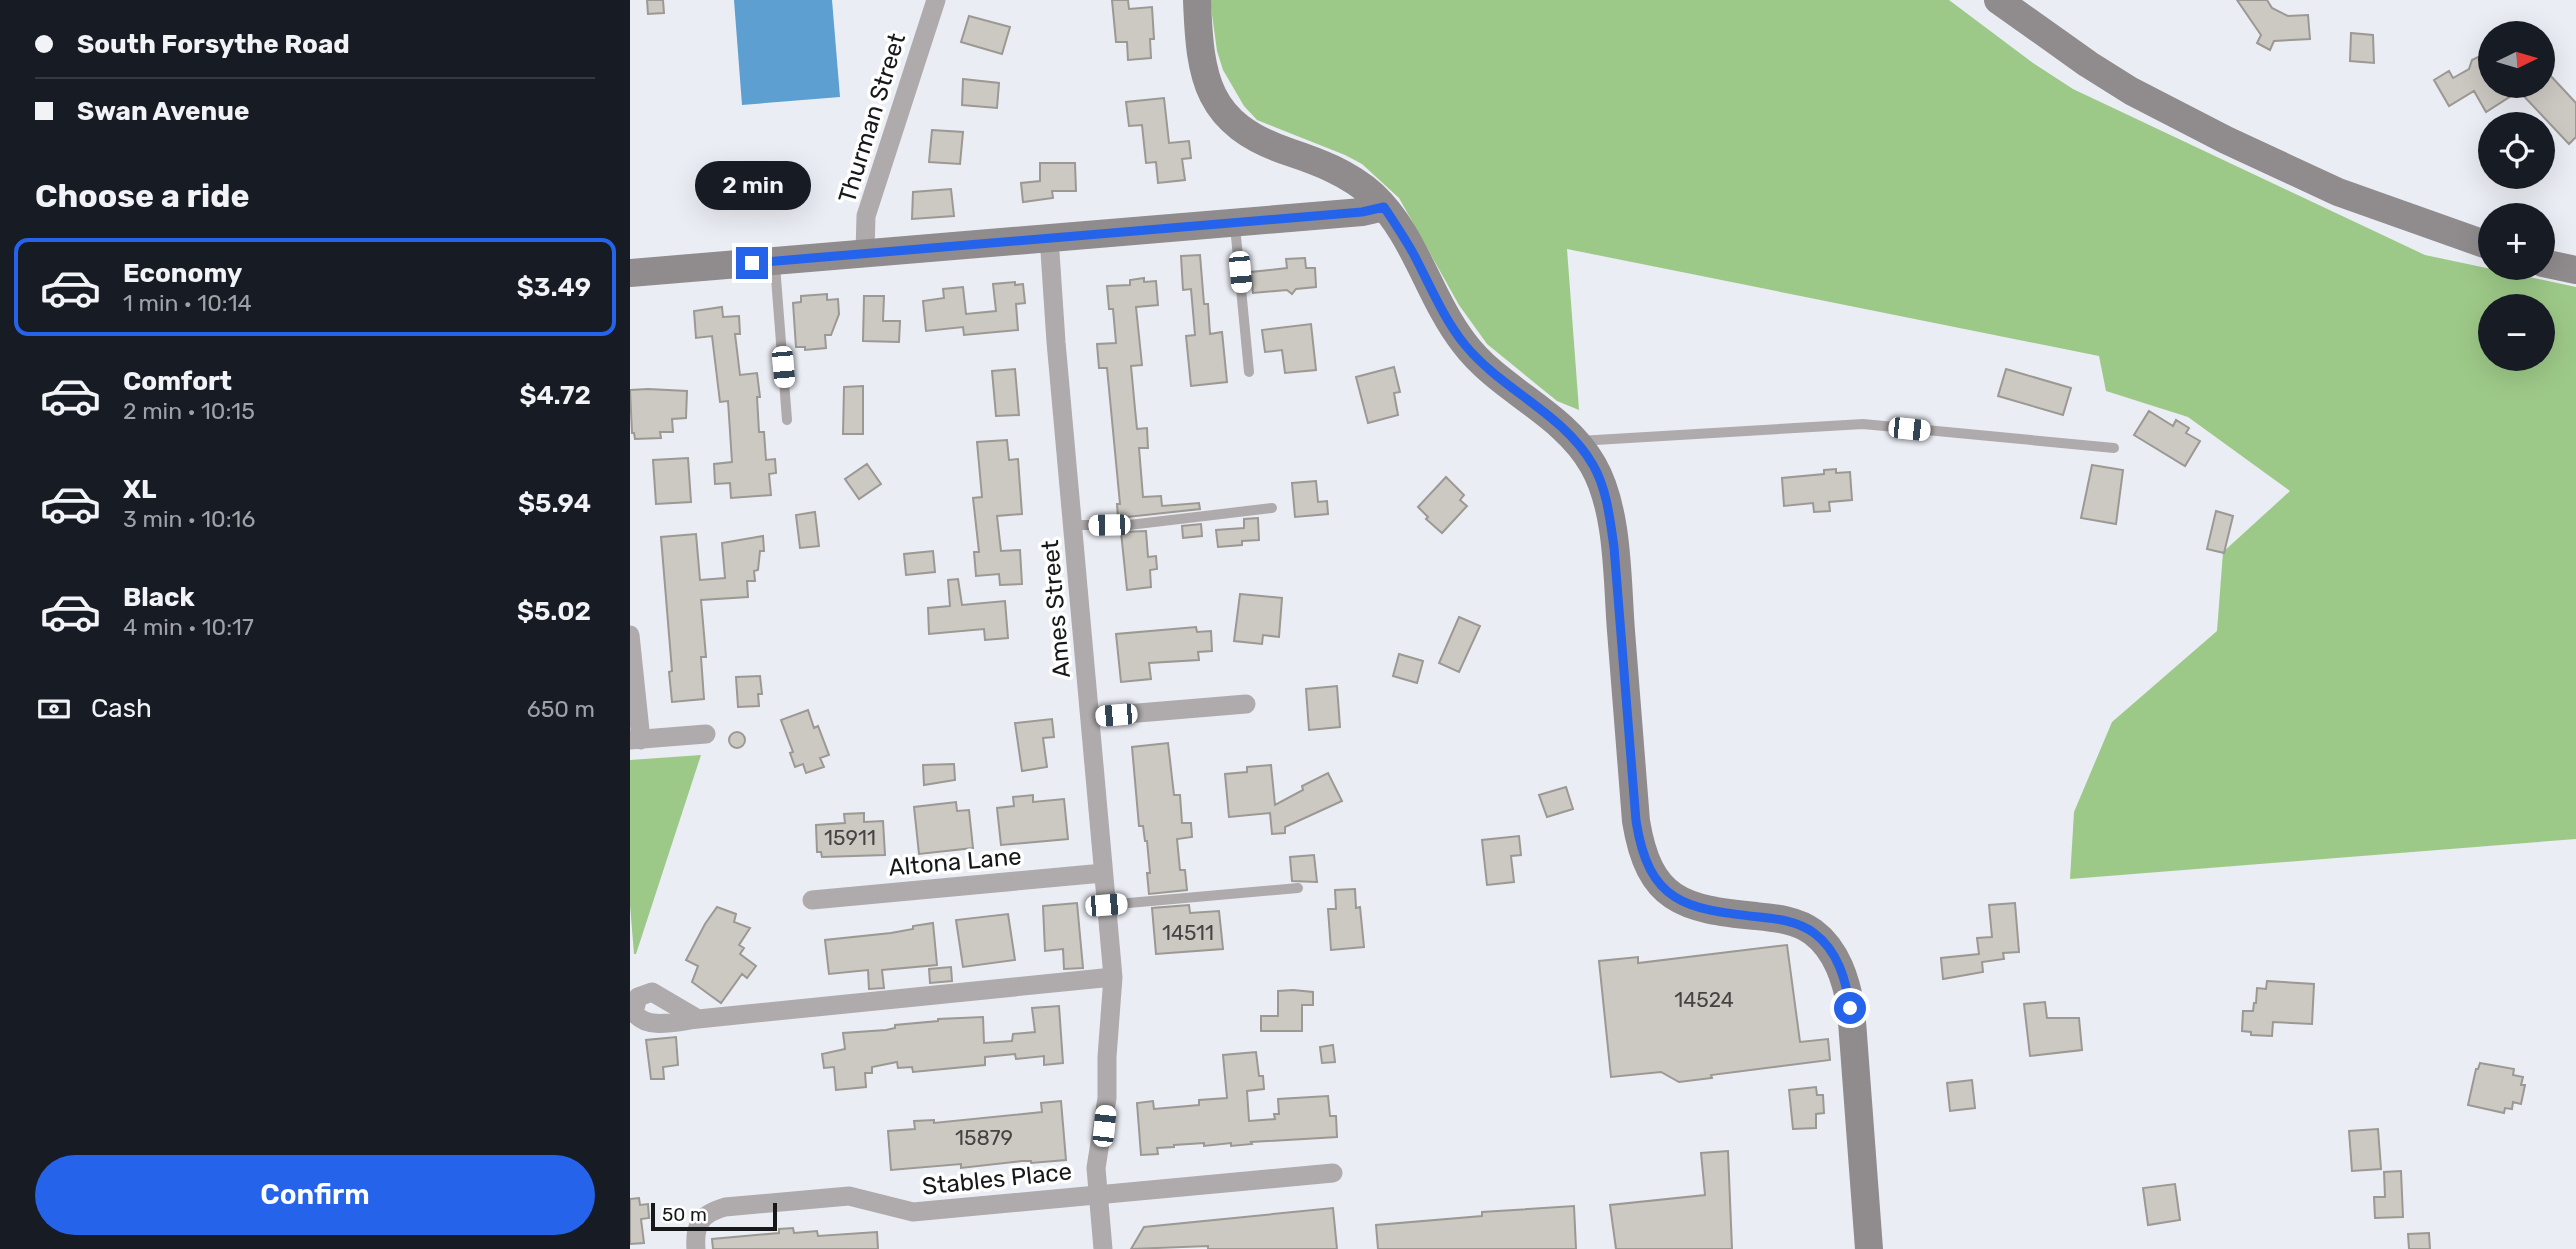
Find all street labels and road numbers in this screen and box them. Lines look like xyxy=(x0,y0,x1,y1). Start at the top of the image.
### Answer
street label: Thurman Street xyxy=(833,30,911,206)
street label: Ames Street xyxy=(1036,539,1076,679)
street label: Altona Lane xyxy=(887,842,1023,882)
street label: Stables Place xyxy=(921,1157,1073,1201)

